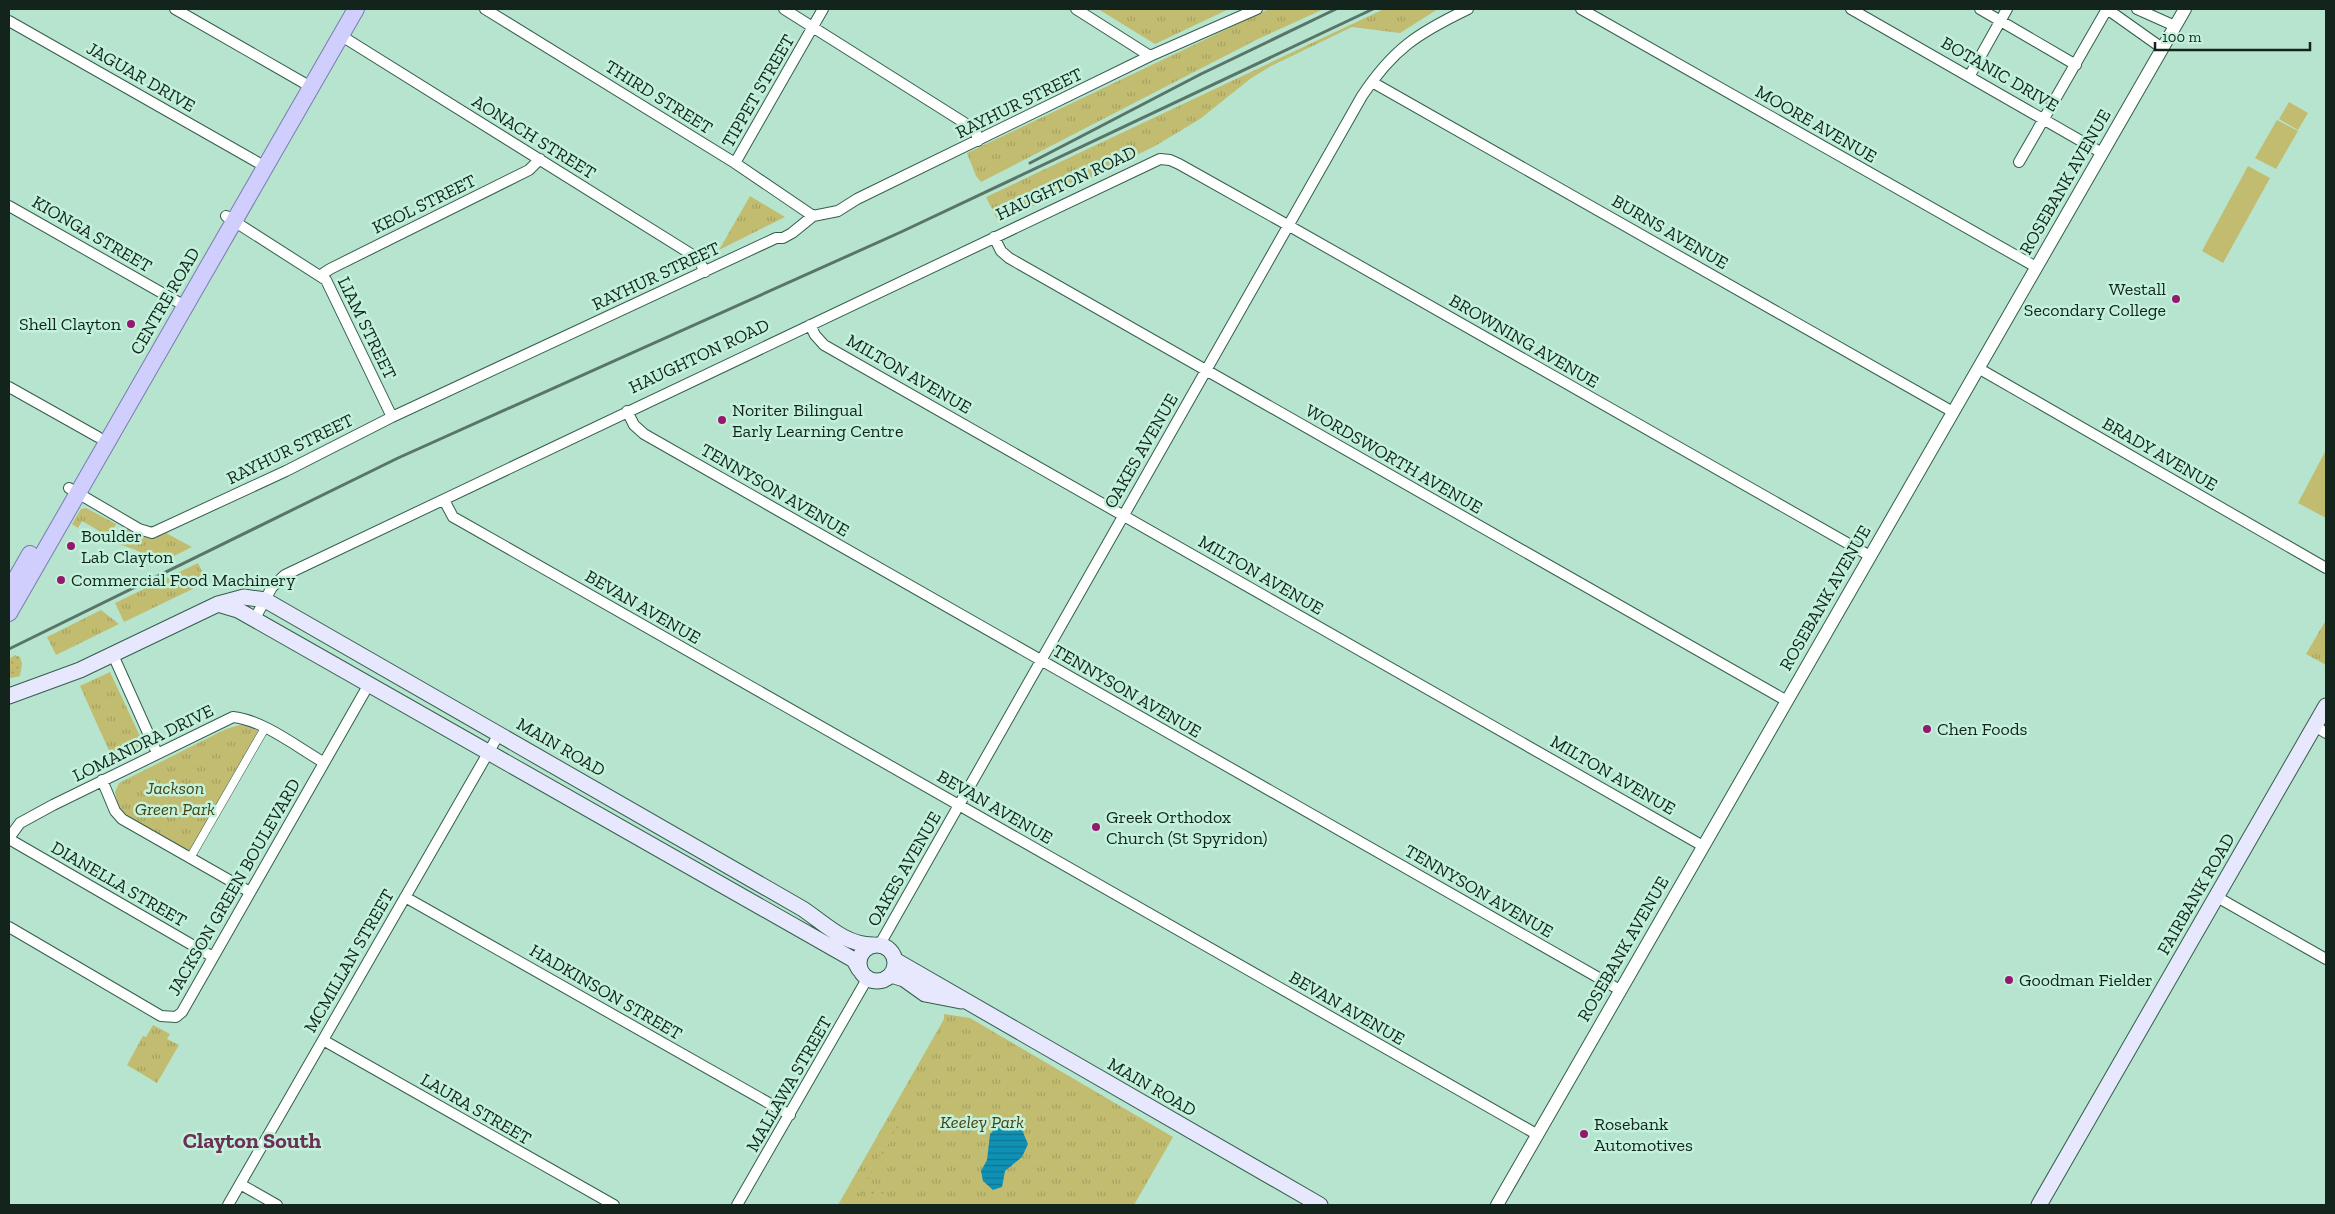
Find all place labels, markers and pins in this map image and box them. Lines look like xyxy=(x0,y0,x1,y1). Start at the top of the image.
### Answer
place label: Westall Secondary College xyxy=(2024,278,2166,321)
marker: Westall Secondary College xyxy=(2170,293,2182,305)
place label: Shell Clayton xyxy=(19,313,122,335)
marker: Shell Clayton xyxy=(125,318,137,330)
place label: Noriter Bilingual Early Learning Centre xyxy=(732,399,903,442)
marker: Noriter Bilingual Early Learning Centre xyxy=(716,414,728,426)
place label: Boulder Lab Clayton xyxy=(81,525,174,568)
marker: Boulder Lab Clayton xyxy=(65,540,77,552)
place label: Commercial Food Machinery xyxy=(71,569,296,591)
marker: Commercial Food Machinery xyxy=(55,574,67,586)
place label: Chen Foods xyxy=(1937,718,2028,740)
marker: Chen Foods xyxy=(1921,723,1933,735)
place label: Greek Orthodox Church (St Spyridon) xyxy=(1106,806,1268,849)
marker: Greek Orthodox Church (St Spyridon) xyxy=(1090,821,1102,833)
place label: Goodman Fielder xyxy=(2019,969,2153,991)
marker: Goodman Fielder xyxy=(2003,974,2015,986)
place label: Rosebank Automotives xyxy=(1594,1113,1693,1156)
marker: Rosebank Automotives xyxy=(1578,1128,1590,1140)

